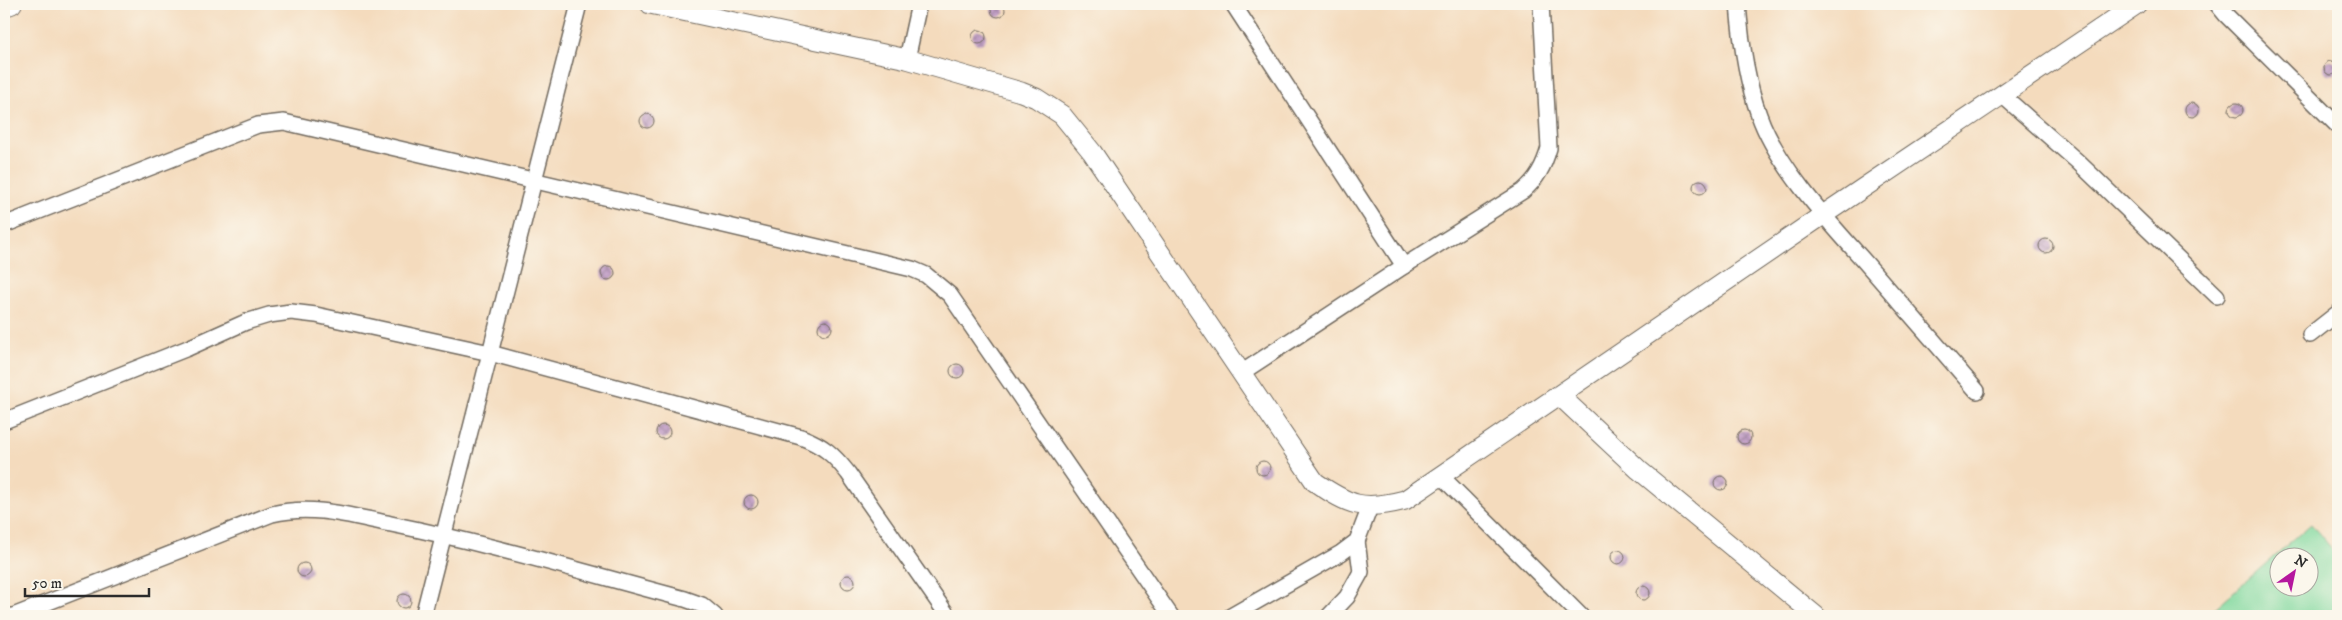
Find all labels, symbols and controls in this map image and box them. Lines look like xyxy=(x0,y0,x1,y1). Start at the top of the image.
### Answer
north arrow xyxy=(2270,548,2320,598)
text: N xyxy=(2291,551,2311,573)
scale bar xyxy=(25,565,149,597)
text: 50 m xyxy=(32,574,62,593)

